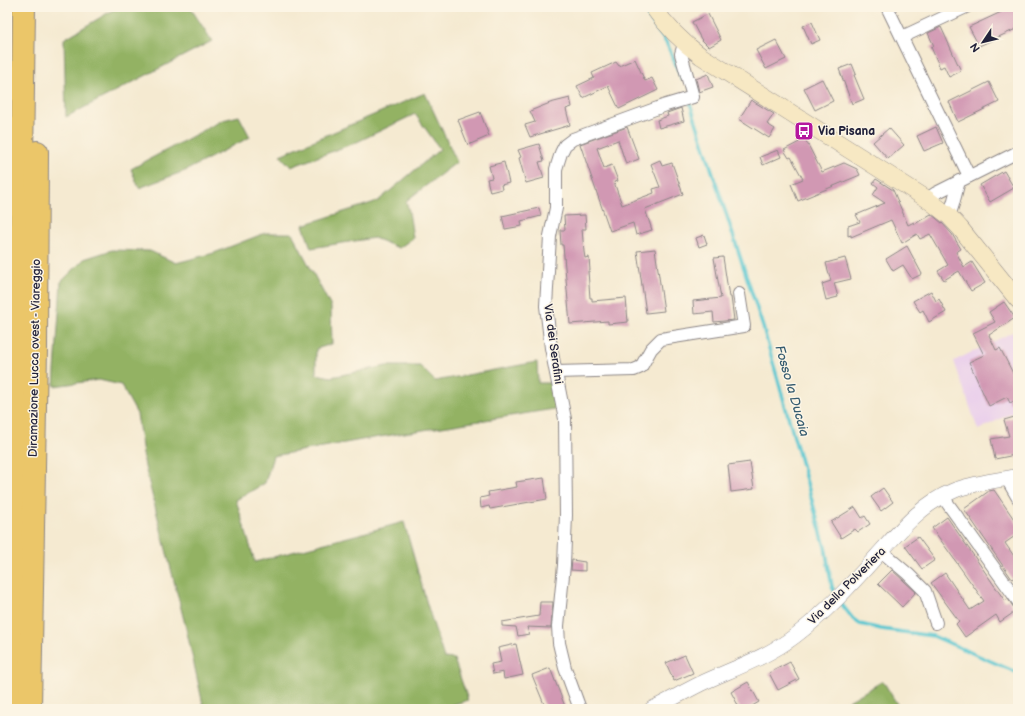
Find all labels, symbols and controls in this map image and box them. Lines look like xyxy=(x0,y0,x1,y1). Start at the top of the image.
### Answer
north arrow xyxy=(963,22,1003,62)
text: N xyxy=(968,40,983,55)
bus stop icon: Via Pisana xyxy=(793,120,815,142)
place label: Via Pisana xyxy=(818,124,875,139)
street label: Diramazione Lucca ovest - Viareggio xyxy=(26,259,44,457)
street label: Via dei Serafini xyxy=(540,303,566,385)
water label: Fosso la Ducaia xyxy=(771,343,813,439)
street label: Via della Polveriera xyxy=(805,544,889,628)

